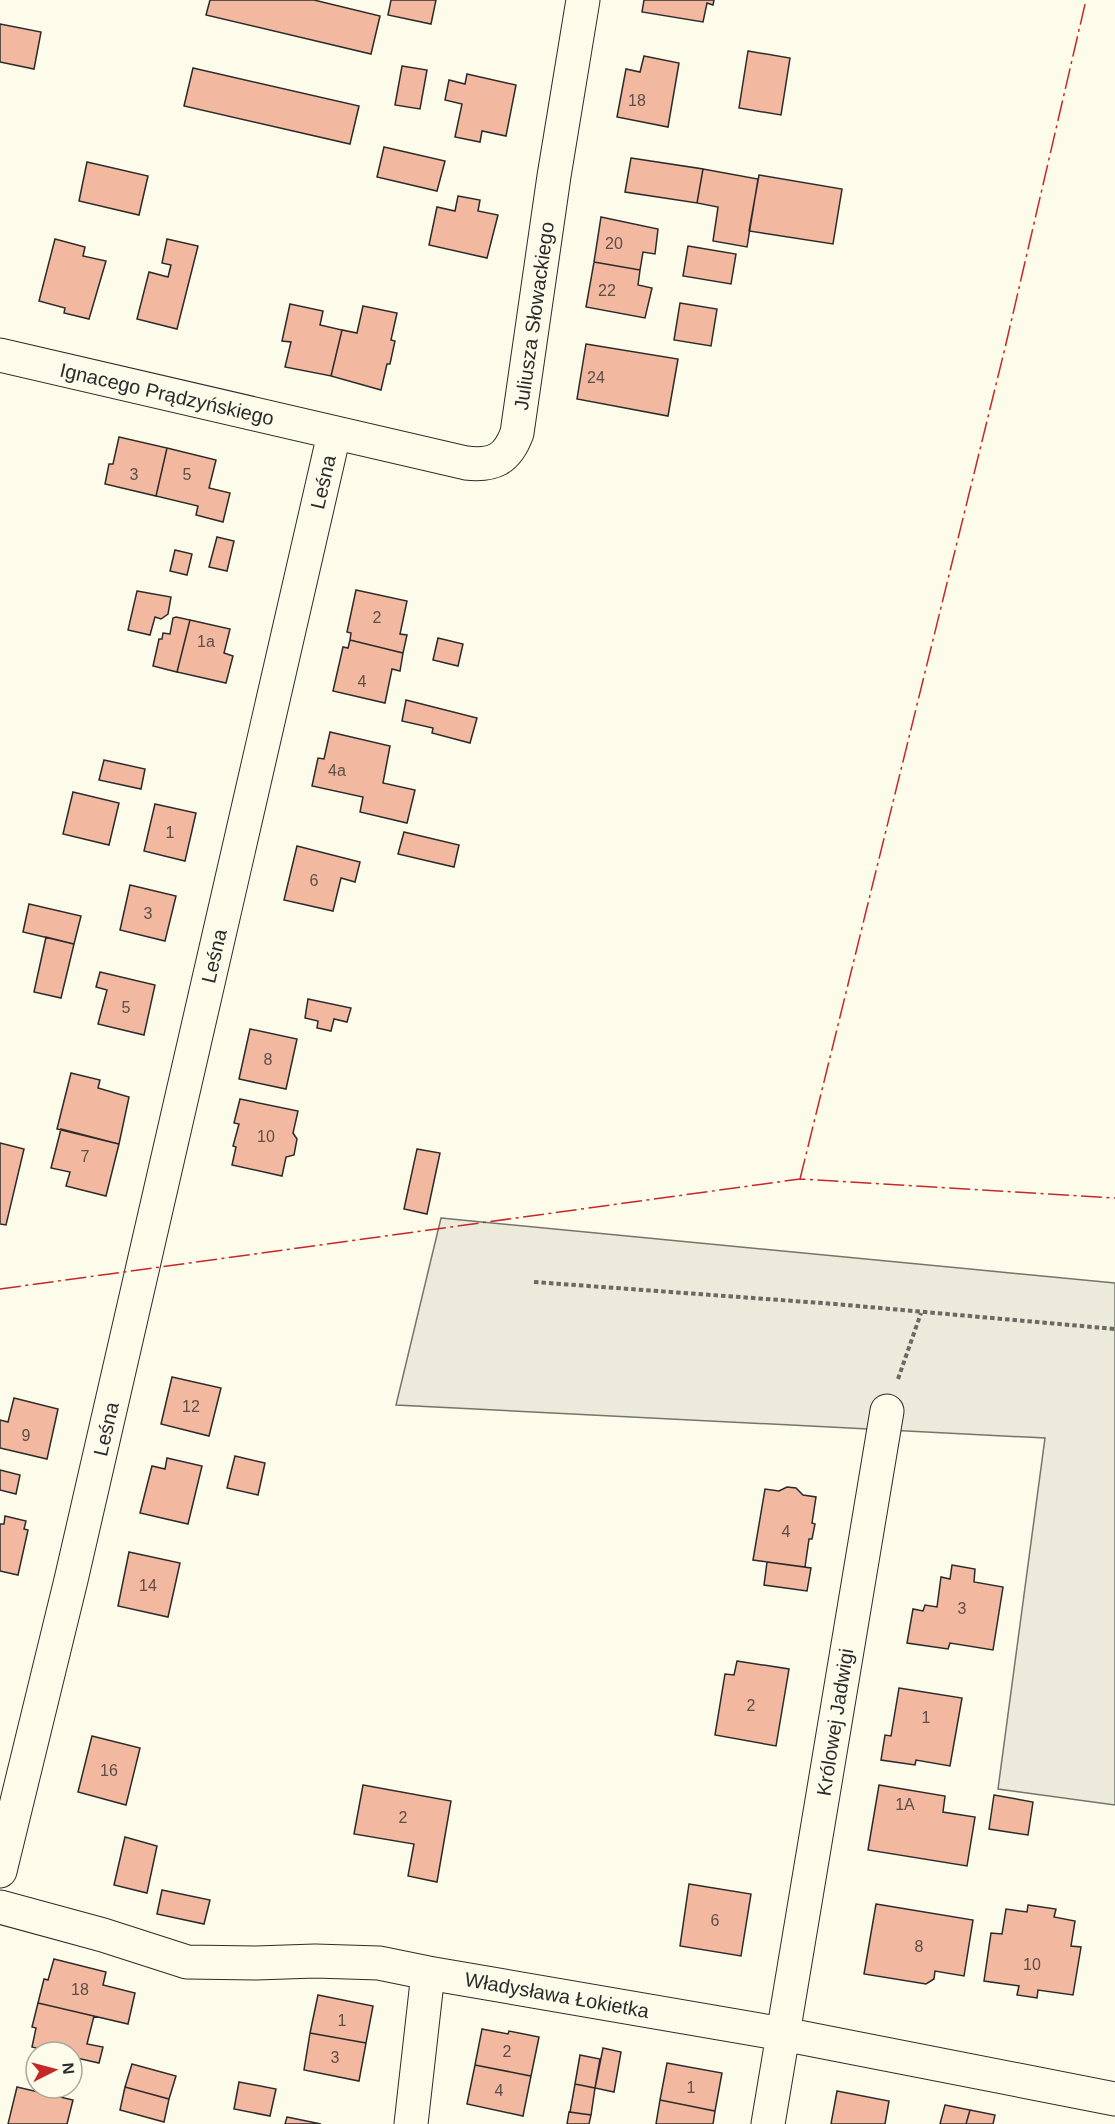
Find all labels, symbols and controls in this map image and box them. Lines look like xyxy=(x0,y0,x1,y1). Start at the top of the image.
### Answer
house number: 18 xyxy=(628,92,646,109)
street label: Juliusza Słowackiego xyxy=(510,220,558,412)
house number: 20 xyxy=(605,235,623,252)
house number: 22 xyxy=(598,282,616,299)
street label: Ignacego Prądzyńskiego xyxy=(58,359,276,429)
house number: 24 xyxy=(587,369,605,386)
street label: Leśna xyxy=(306,452,340,511)
house number: 3 xyxy=(130,466,139,483)
house number: 5 xyxy=(183,466,192,483)
house number: 2 xyxy=(373,609,382,626)
house number: 1a xyxy=(197,633,215,650)
house number: 4 xyxy=(358,673,367,690)
house number: 4a xyxy=(328,762,346,779)
house number: 1 xyxy=(166,824,175,841)
house number: 6 xyxy=(310,872,319,889)
house number: 3 xyxy=(144,905,153,922)
street label: Leśna xyxy=(197,926,231,985)
house number: 5 xyxy=(122,999,131,1016)
house number: 8 xyxy=(264,1051,273,1068)
house number: 10 xyxy=(257,1128,275,1145)
house number: 7 xyxy=(81,1148,90,1165)
house number: 12 xyxy=(182,1398,200,1415)
street label: Leśna xyxy=(89,1399,123,1458)
house number: 9 xyxy=(22,1427,31,1444)
house number: 4 xyxy=(782,1523,791,1540)
house number: 14 xyxy=(139,1577,157,1594)
house number: 3 xyxy=(958,1600,967,1617)
street label: Królowej Jadwigi xyxy=(812,1647,858,1797)
house number: 2 xyxy=(747,1697,756,1714)
house number: 1 xyxy=(922,1709,931,1726)
house number: 16 xyxy=(100,1762,118,1779)
house number: 1A xyxy=(895,1796,915,1813)
house number: 2 xyxy=(399,1809,408,1826)
house number: 6 xyxy=(711,1912,720,1929)
house number: 8 xyxy=(915,1938,924,1955)
house number: 10 xyxy=(1023,1956,1041,1973)
street label: Władysława Łokietka xyxy=(463,1968,652,2022)
house number: 18 xyxy=(71,1981,89,1998)
house number: 1 xyxy=(338,2012,347,2029)
north arrow xyxy=(24,2040,84,2100)
house number: 2 xyxy=(503,2043,512,2060)
house number: 3 xyxy=(331,2049,340,2066)
text: N xyxy=(59,2062,77,2075)
house number: 1 xyxy=(687,2079,696,2096)
house number: 4 xyxy=(495,2082,504,2099)

